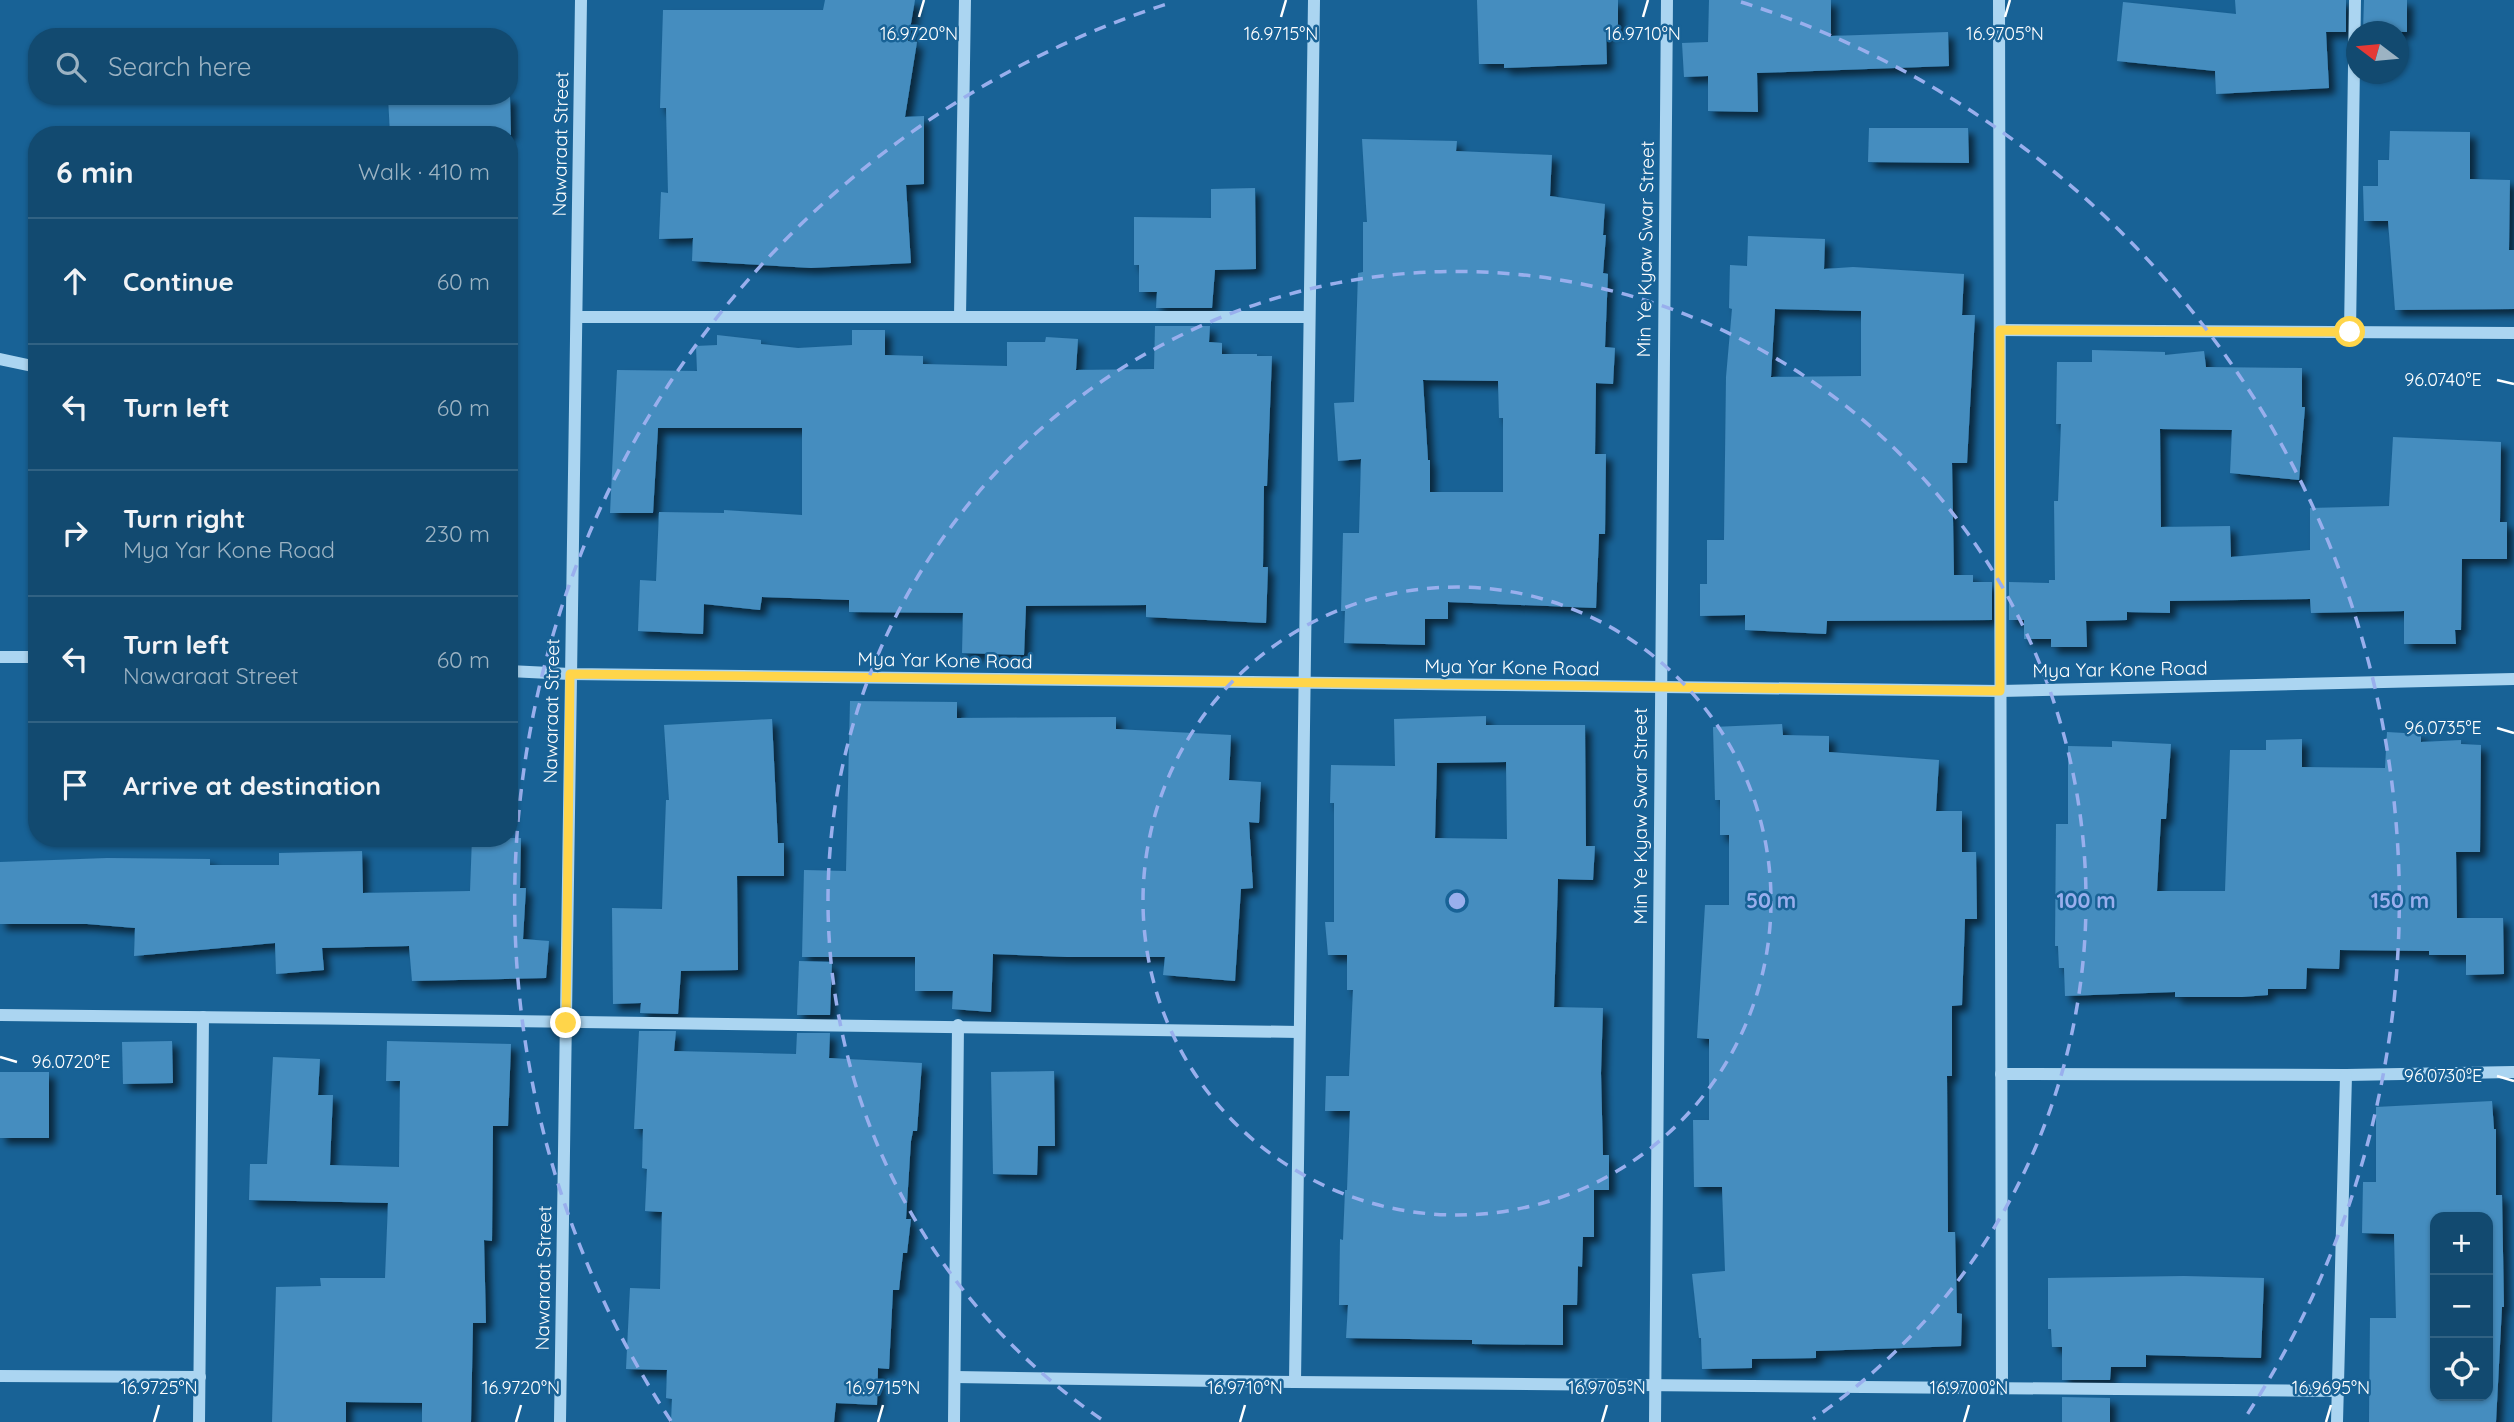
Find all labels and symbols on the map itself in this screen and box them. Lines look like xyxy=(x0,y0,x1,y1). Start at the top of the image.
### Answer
north arrow xyxy=(2346,21,2409,84)
text: 16.9720°N xyxy=(880,22,958,45)
text: 16.9715°N xyxy=(1244,22,1318,45)
text: 16.9710°N xyxy=(1605,22,1681,45)
text: 16.9705°N xyxy=(1966,22,2044,45)
street label: Nawaraat Street xyxy=(547,71,573,217)
street label: Min Ye Kyaw Swar Street xyxy=(1631,140,1659,358)
route start xyxy=(2334,316,2365,347)
text: 96.0740°E xyxy=(2404,368,2482,391)
street label: Nawaraat Street xyxy=(538,638,564,784)
street label: Mya Yar Kone Road xyxy=(857,646,1033,674)
street label: Mya Yar Kone Road xyxy=(1424,653,1600,681)
street label: Mya Yar Kone Road xyxy=(2032,655,2208,683)
street label: Min Ye Kyaw Swar Street xyxy=(1628,708,1652,924)
text: 96.0735°E xyxy=(2404,716,2482,739)
text: 50 m xyxy=(1746,887,1796,913)
text: 100 m xyxy=(2056,887,2116,913)
text: 150 m xyxy=(2371,887,2429,913)
centre of rings xyxy=(1445,889,1469,913)
route end xyxy=(550,1007,581,1038)
text: 96.0720°E xyxy=(32,1050,110,1073)
text: 96.0730°E xyxy=(2404,1064,2482,1087)
street label: Nawaraat Street xyxy=(530,1205,556,1351)
text: 16.9725°N xyxy=(120,1376,198,1399)
text: 16.9720°N xyxy=(482,1376,560,1399)
text: 16.9715°N xyxy=(846,1376,920,1399)
text: 16.9710°N xyxy=(1207,1376,1283,1399)
text: 16.9705°N xyxy=(1568,1376,1646,1399)
text: 16.9700°N xyxy=(1930,1376,2008,1399)
text: 16.9695°N xyxy=(2292,1376,2370,1399)

